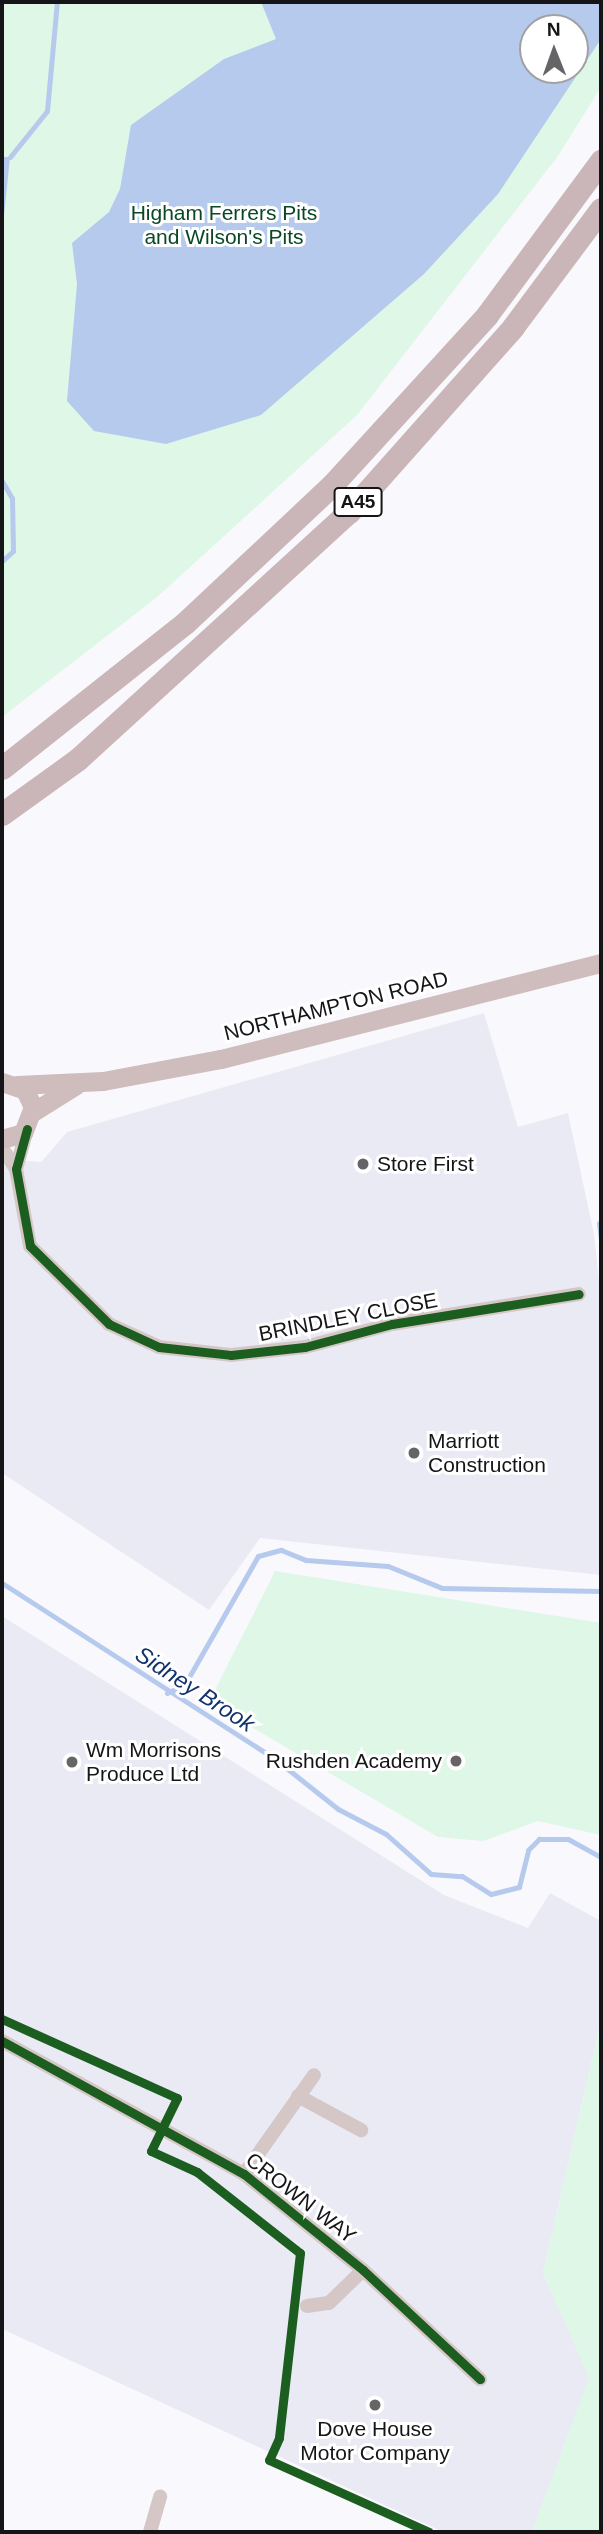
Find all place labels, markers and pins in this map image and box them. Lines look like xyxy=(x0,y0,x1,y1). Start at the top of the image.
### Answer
place label: Store First xyxy=(377,1151,474,1177)
marker: Store First xyxy=(355,1156,371,1172)
place label: Marriott Construction xyxy=(428,1428,546,1478)
marker: Marriott Construction xyxy=(406,1445,422,1461)
place label: Wm Morrisons Produce Ltd xyxy=(86,1737,221,1787)
place label: Rushden Academy xyxy=(265,1748,442,1774)
marker: Rushden Academy xyxy=(448,1753,464,1769)
marker: Wm Morrisons Produce Ltd xyxy=(64,1754,80,1770)
marker: Dove House Motor Company xyxy=(367,2397,383,2413)
place label: Dove House Motor Company xyxy=(300,2416,450,2466)

